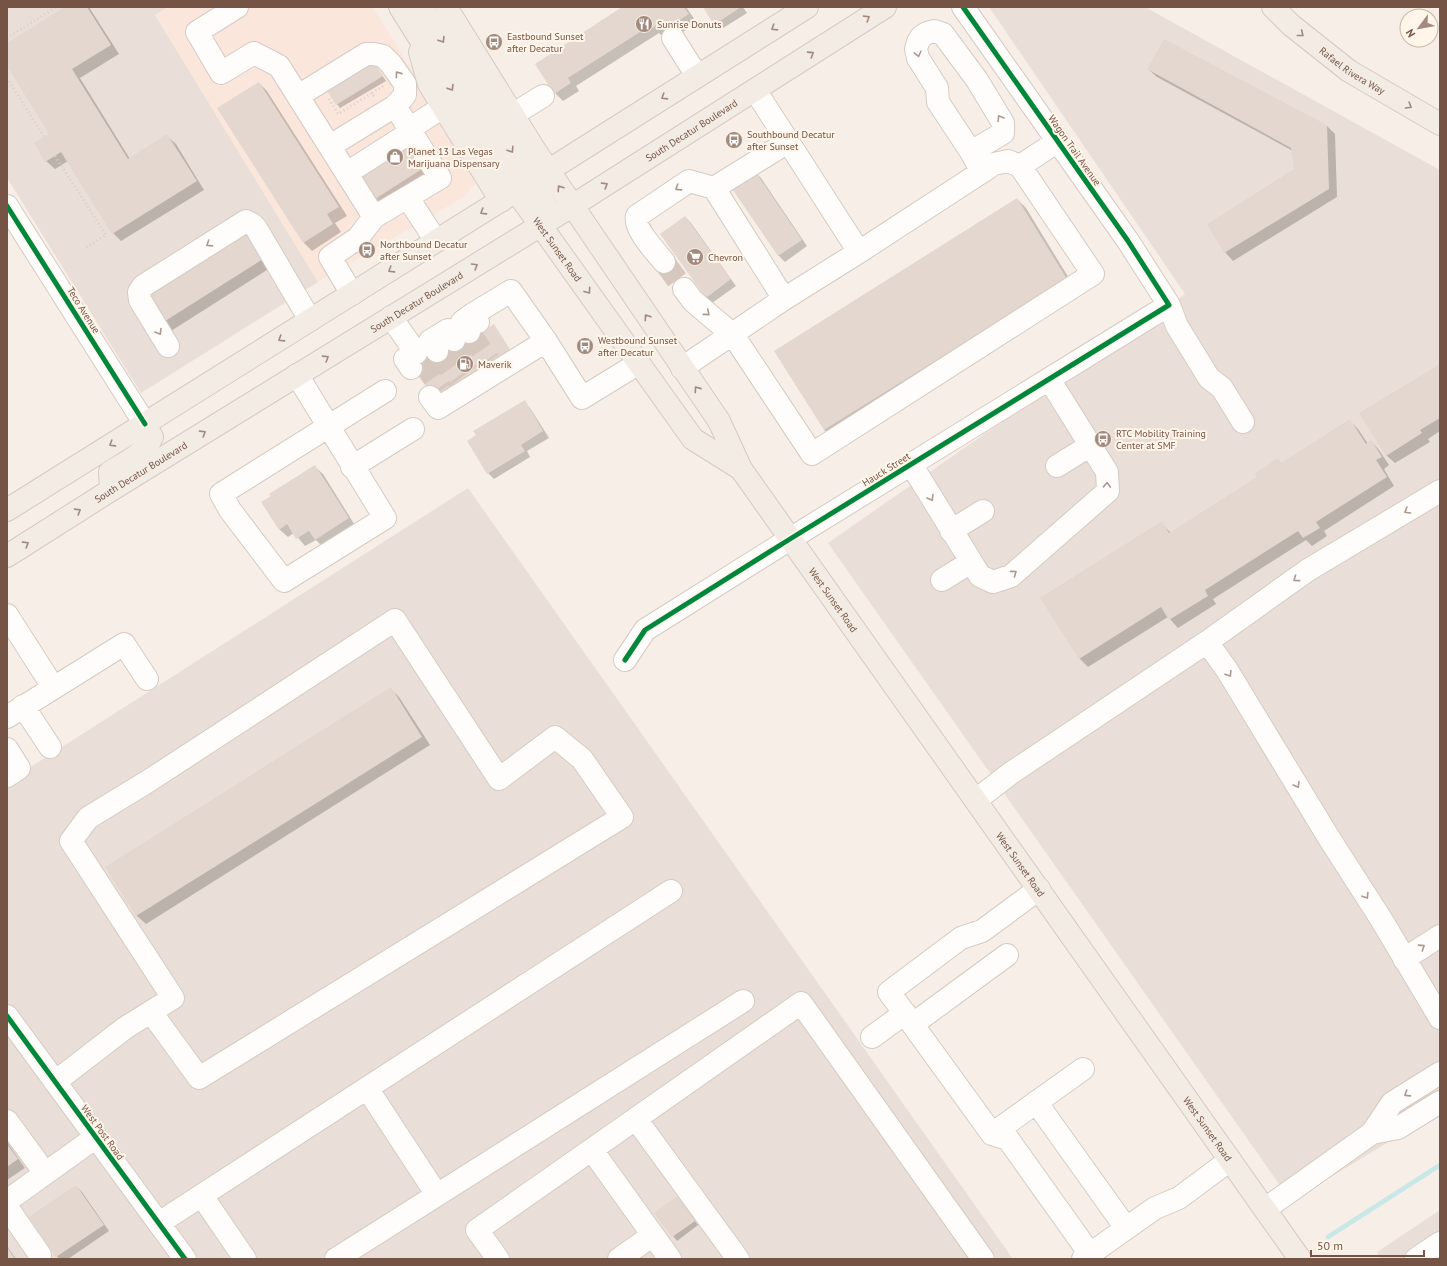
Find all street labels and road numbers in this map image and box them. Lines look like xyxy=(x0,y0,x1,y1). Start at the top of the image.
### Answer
street label: Rafael Rivera Way xyxy=(1317,44,1388,98)
street label: South Decatur Boulevard xyxy=(643,97,740,165)
street label: Wagon Trail Avenue xyxy=(1045,112,1104,188)
street label: West Sunset Road xyxy=(530,215,584,284)
street label: South Decatur Boulevard xyxy=(368,269,466,336)
street label: Teco Avenue xyxy=(64,285,103,336)
street label: South Decatur Boulevard xyxy=(92,439,190,506)
street label: Hauck Street xyxy=(860,449,913,489)
street label: West Sunset Road xyxy=(806,565,860,635)
street label: West Sunset Road xyxy=(993,830,1048,899)
street label: West Sunset Road xyxy=(1180,1094,1235,1164)
street label: West Post Road xyxy=(78,1102,127,1163)

